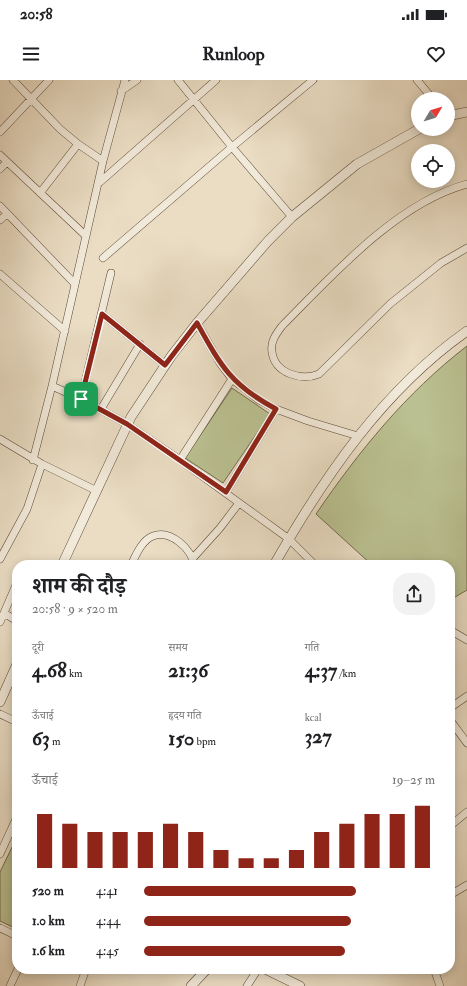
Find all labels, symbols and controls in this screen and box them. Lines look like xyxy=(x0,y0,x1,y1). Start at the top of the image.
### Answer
text: 20:58 xyxy=(20,5,53,24)
icon: menu xyxy=(20,43,42,65)
text: Runloop xyxy=(202,43,265,66)
icon: heart xyxy=(425,43,447,65)
north arrow xyxy=(411,92,455,136)
map controls xyxy=(411,92,455,188)
button: locate xyxy=(411,144,455,188)
pin xyxy=(64,382,98,416)
icon: arrive xyxy=(70,388,92,410)
text: शाम की दौड़ xyxy=(32,572,126,600)
button: share xyxy=(393,573,435,615)
text: 20:58 · 9 × 520 m xyxy=(32,601,118,617)
text: दूरी xyxy=(32,641,44,654)
text: समय xyxy=(168,641,188,654)
text: गति xyxy=(305,641,319,654)
text: 4.68 xyxy=(32,658,67,683)
text: 21:36 xyxy=(168,658,208,683)
text: 4:37 xyxy=(305,658,337,683)
text: km xyxy=(67,667,83,680)
text: /km xyxy=(337,667,356,680)
text: ऊँचाई xyxy=(32,709,54,722)
text: हृदय गति xyxy=(168,709,201,722)
text: kcal xyxy=(305,711,322,724)
text: 327 xyxy=(305,724,332,749)
text: 63 xyxy=(32,726,50,751)
text: 150 xyxy=(168,726,194,751)
text: m xyxy=(50,735,61,748)
text: bpm xyxy=(194,735,216,748)
text: ऊँचाई xyxy=(32,772,58,788)
text: 19–25 m xyxy=(392,772,435,788)
text: 520 m xyxy=(32,883,64,899)
text: 4:41 xyxy=(96,883,118,899)
text: 1.0 km xyxy=(32,913,65,929)
text: 4:44 xyxy=(96,913,120,929)
text: 1.6 km xyxy=(32,943,65,959)
text: 4:45 xyxy=(96,943,119,959)

